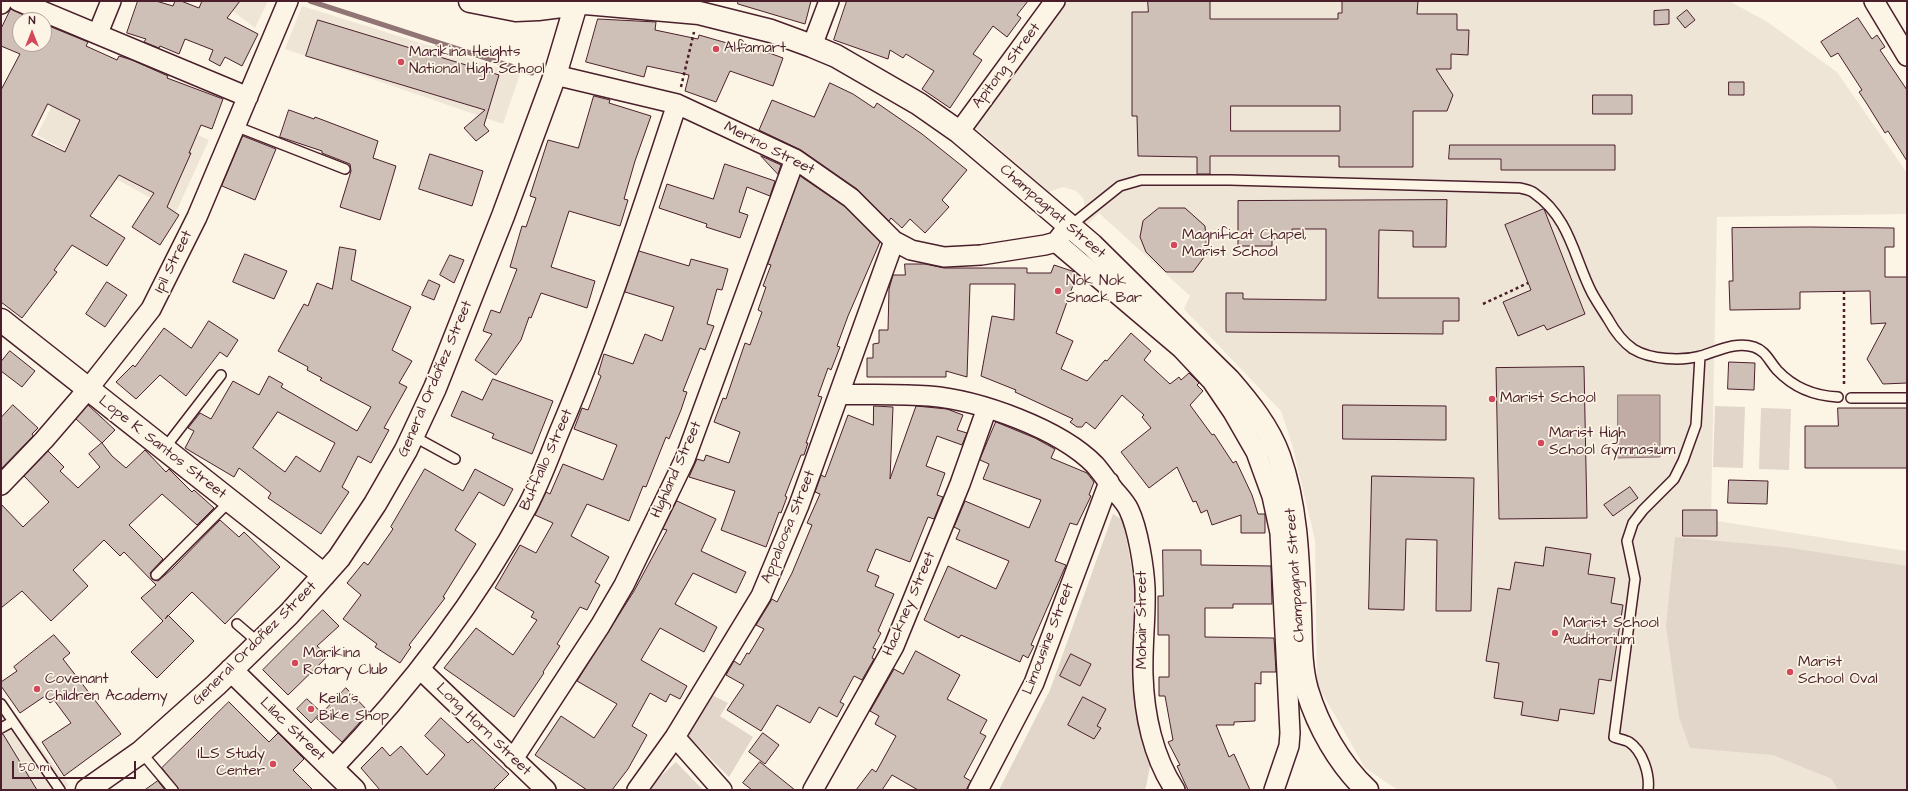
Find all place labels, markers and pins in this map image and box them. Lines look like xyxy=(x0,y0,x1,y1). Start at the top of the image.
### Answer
place label: Alfamart xyxy=(724,40,786,58)
place label: Marikina Heights National High School xyxy=(409,44,545,79)
marker: Alfamart xyxy=(711,44,721,54)
marker: Marikina Heights National High School xyxy=(396,57,406,67)
place label: Magnificat Chapel, Marist School xyxy=(1182,227,1307,262)
marker: Magnificat Chapel, Marist School xyxy=(1169,240,1179,250)
place label: Nok Nok Snack Bar xyxy=(1066,273,1142,308)
marker: Nok Nok Snack Bar xyxy=(1053,286,1063,296)
place label: Marist School xyxy=(1500,390,1596,408)
marker: Marist School xyxy=(1487,394,1497,404)
place label: Marist High School Gymnasium xyxy=(1549,425,1675,460)
marker: Marist High School Gymnasium xyxy=(1536,438,1546,448)
place label: Marist School Auditorium xyxy=(1563,615,1659,650)
marker: Marist School Auditorium xyxy=(1550,628,1560,638)
place label: Marikina Rotary Club xyxy=(303,645,387,680)
place label: Marist School Oval xyxy=(1798,654,1878,689)
marker: Marikina Rotary Club xyxy=(290,658,300,668)
marker: Marist School Oval xyxy=(1785,667,1795,677)
place label: Covenant Children Academy xyxy=(45,671,168,706)
marker: Covenant Children Academy xyxy=(32,684,42,694)
place label: Keila's Bike Shop xyxy=(319,691,389,726)
marker: Keila's Bike Shop xyxy=(306,704,316,714)
place label: ILS Study Center xyxy=(197,746,265,781)
marker: ILS Study Center xyxy=(268,759,278,769)

